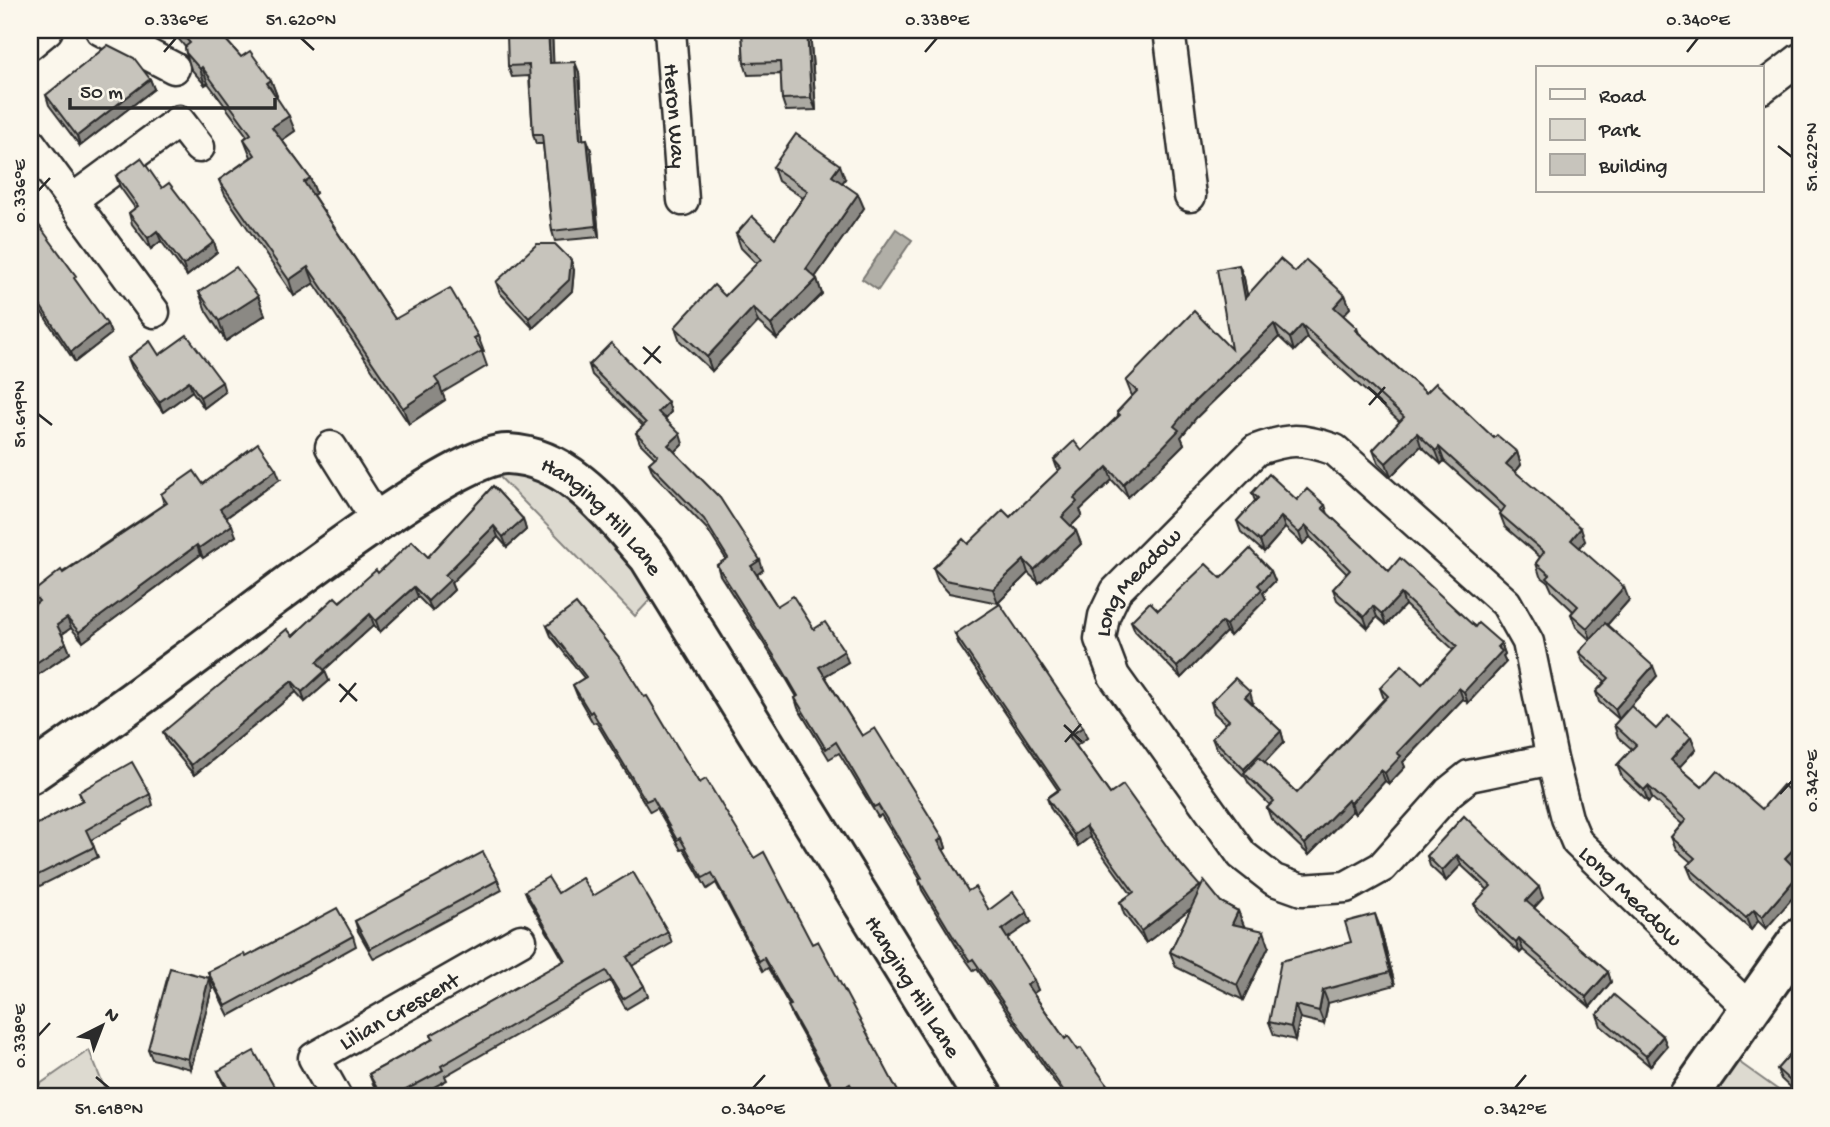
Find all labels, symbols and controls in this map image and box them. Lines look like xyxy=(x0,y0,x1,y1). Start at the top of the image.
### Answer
text: 0.336°E xyxy=(145,11,208,32)
text: 51.620°N xyxy=(266,11,336,32)
text: 0.338°E xyxy=(905,11,970,32)
text: 0.340°E xyxy=(1666,11,1730,32)
street label: Heron Way xyxy=(656,63,691,169)
scale bar xyxy=(70,66,275,110)
legend xyxy=(1536,66,1764,192)
text: 50 m xyxy=(80,82,123,107)
text: Road xyxy=(1599,86,1647,111)
text: Park xyxy=(1598,120,1642,145)
text: 51.622°N xyxy=(1803,122,1824,192)
text: Building xyxy=(1598,156,1668,181)
text: 0.336°E xyxy=(11,159,32,223)
text: 51.619°N xyxy=(11,380,32,448)
street label: Hanging Hill Lane xyxy=(536,452,668,582)
street label: Long Meadow xyxy=(1091,523,1189,639)
text: 0.342°E xyxy=(1803,749,1824,812)
street label: Long Meadow xyxy=(1572,841,1687,954)
street label: Hanging Hill Lane xyxy=(857,912,966,1065)
street label: Lilian Crescent xyxy=(335,967,466,1058)
north arrow xyxy=(66,990,136,1060)
text: 0.338°E xyxy=(11,1003,32,1068)
text: N xyxy=(99,1003,123,1029)
text: 51.618°N xyxy=(75,1100,143,1121)
text: 0.340°E xyxy=(721,1100,785,1121)
text: 0.342°E xyxy=(1484,1100,1547,1121)

